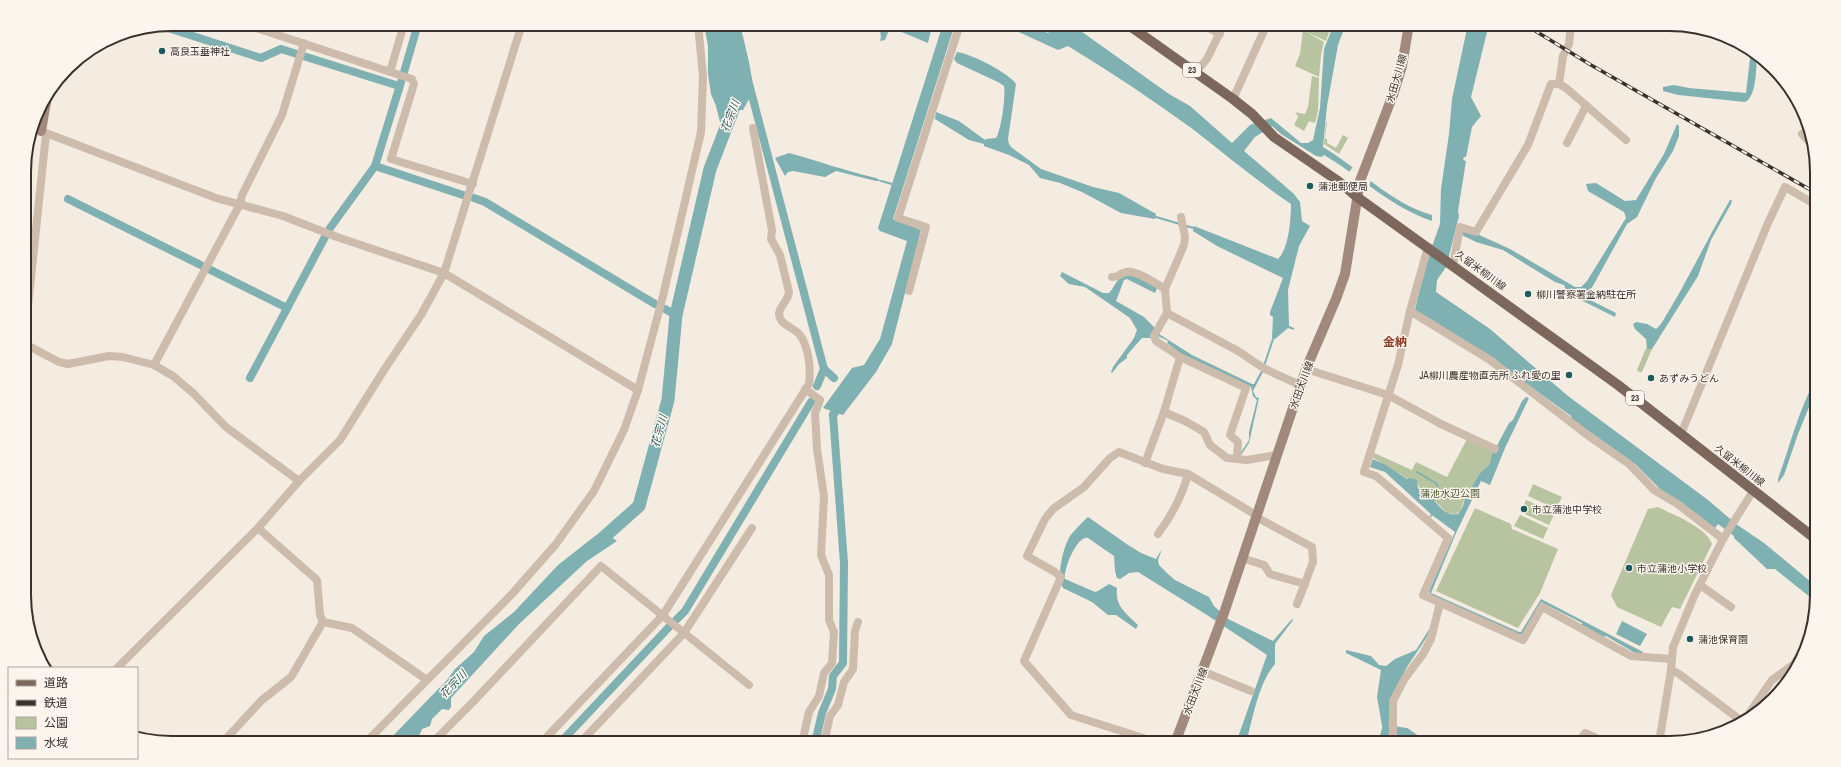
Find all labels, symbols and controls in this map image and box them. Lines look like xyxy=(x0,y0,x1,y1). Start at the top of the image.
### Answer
place label: 高良玉垂神社 xyxy=(170,45,230,58)
marker: 高良玉垂神社 xyxy=(157,46,167,56)
street label: 水田大川線 xyxy=(1383,52,1410,104)
road number: 23 xyxy=(1183,63,1201,77)
water label: 花宗川 xyxy=(718,97,743,134)
place label: 蒲池郵便局 xyxy=(1318,180,1368,193)
marker: 蒲池郵便局 xyxy=(1305,181,1315,191)
street label: 久留米柳川線 xyxy=(1453,248,1509,293)
place label: 柳川警察署金納駐在所 xyxy=(1536,288,1636,301)
marker: 柳川警察署金納駐在所 xyxy=(1523,289,1533,299)
district label: 金納 xyxy=(1383,334,1407,350)
street label: 水田大川線 xyxy=(1287,359,1316,411)
place label: JA柳川農産物直売所 ふれ愛の里 xyxy=(1419,369,1561,382)
marker: JA柳川農産物直売所 ふれ愛の里 xyxy=(1564,370,1574,380)
place label: あずみうどん xyxy=(1659,372,1719,385)
marker: あずみうどん xyxy=(1646,373,1656,383)
road number: 23 xyxy=(1626,391,1644,405)
water label: 花宗川 xyxy=(648,412,670,449)
street label: 久留米柳川線 xyxy=(1712,442,1767,489)
park label: 蒲池水辺公園 xyxy=(1420,487,1480,500)
place label: 市立蒲池中学校 xyxy=(1532,503,1602,516)
marker: 市立蒲池中学校 xyxy=(1519,504,1529,514)
place label: 市立蒲池小学校 xyxy=(1637,562,1707,575)
marker: 市立蒲池小学校 xyxy=(1624,563,1634,573)
place label: 蒲池保育園 xyxy=(1698,633,1748,646)
marker: 蒲池保育園 xyxy=(1685,634,1695,644)
street label: 水田大川線 xyxy=(1180,666,1210,717)
legend xyxy=(8,667,138,759)
water label: 花宗川 xyxy=(437,667,470,701)
text: 道路 xyxy=(44,675,68,691)
text: 鉄道 xyxy=(44,695,68,711)
text: 公園 xyxy=(44,715,68,731)
text: 水域 xyxy=(44,735,68,751)

